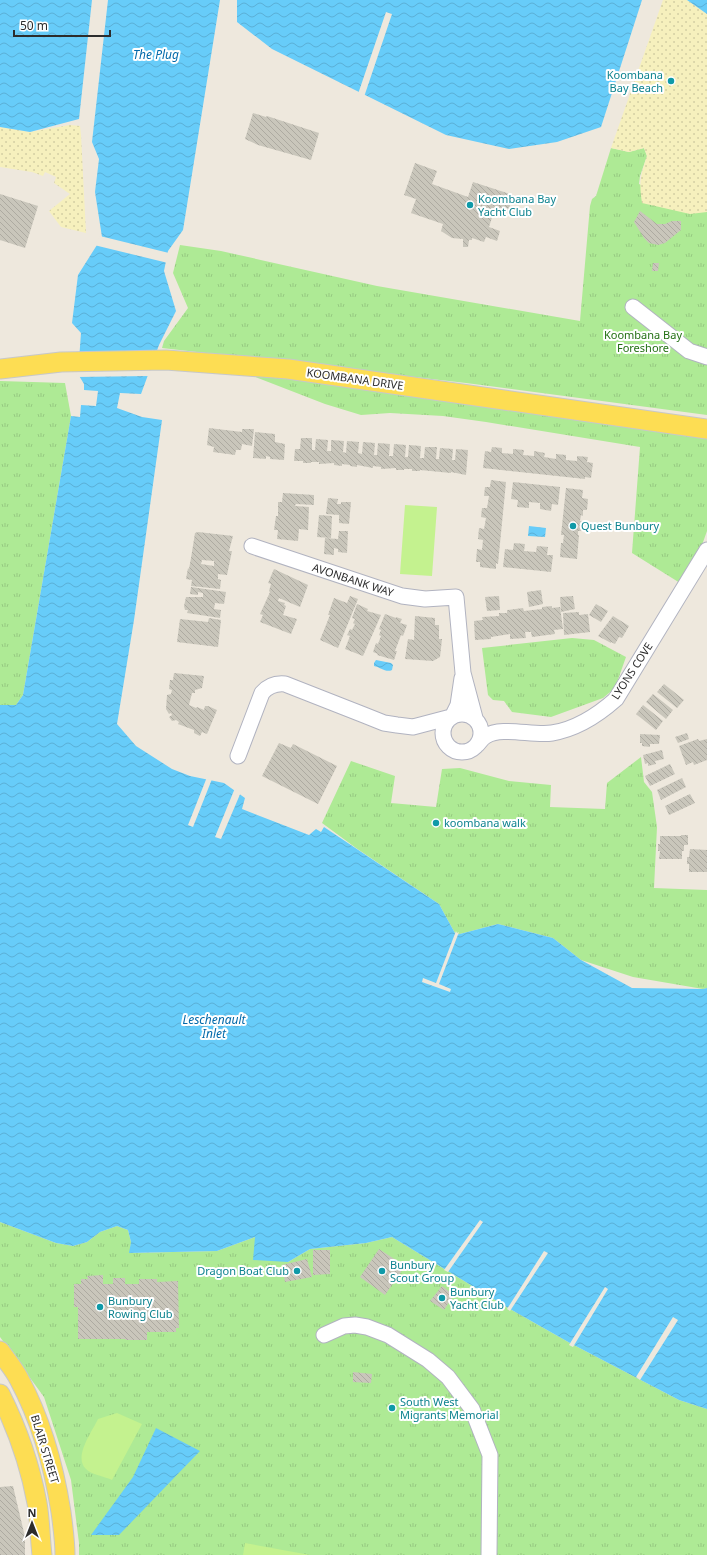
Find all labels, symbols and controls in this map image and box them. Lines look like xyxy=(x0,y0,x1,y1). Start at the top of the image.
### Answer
scale bar xyxy=(14,12,110,38)
text: 50 m xyxy=(20,17,48,34)
water label: The Plug xyxy=(133,46,179,63)
place label: Koombana Bay Beach xyxy=(607,67,663,95)
marker: Koombana Bay Beach xyxy=(666,76,676,86)
place label: Koombana Bay Yacht Club xyxy=(478,191,556,219)
marker: Koombana Bay Yacht Club xyxy=(465,200,475,210)
park label: Koombana Bay Foreshore xyxy=(604,327,682,355)
street label: KOOMBANA DRIVE xyxy=(306,364,404,393)
place label: Quest Bunbury xyxy=(581,518,660,533)
marker: Quest Bunbury xyxy=(568,521,578,531)
street label: AVONBANK WAY xyxy=(311,559,396,600)
street label: LYONS COVE xyxy=(608,639,656,702)
place label: koombana walk xyxy=(444,815,526,830)
marker: koombana walk xyxy=(431,818,441,828)
water label: Leschenault Inlet xyxy=(182,1011,247,1042)
place label: Bunbury Scout Group xyxy=(390,1257,454,1285)
place label: Dragon Boat Club xyxy=(197,1263,289,1278)
marker: Dragon Boat Club xyxy=(292,1266,302,1276)
marker: Bunbury Scout Group xyxy=(377,1266,387,1276)
place label: Bunbury Yacht Club xyxy=(450,1284,504,1312)
place label: Bunbury Rowing Club xyxy=(108,1293,173,1321)
marker: Bunbury Yacht Club xyxy=(437,1293,447,1303)
marker: Bunbury Rowing Club xyxy=(95,1302,105,1312)
place label: South West Migrants Memorial xyxy=(400,1394,498,1422)
marker: South West Migrants Memorial xyxy=(387,1403,397,1413)
street label: BLAIR STREET xyxy=(28,1413,63,1485)
north arrow xyxy=(12,1503,52,1543)
text: N xyxy=(28,1505,36,1520)

